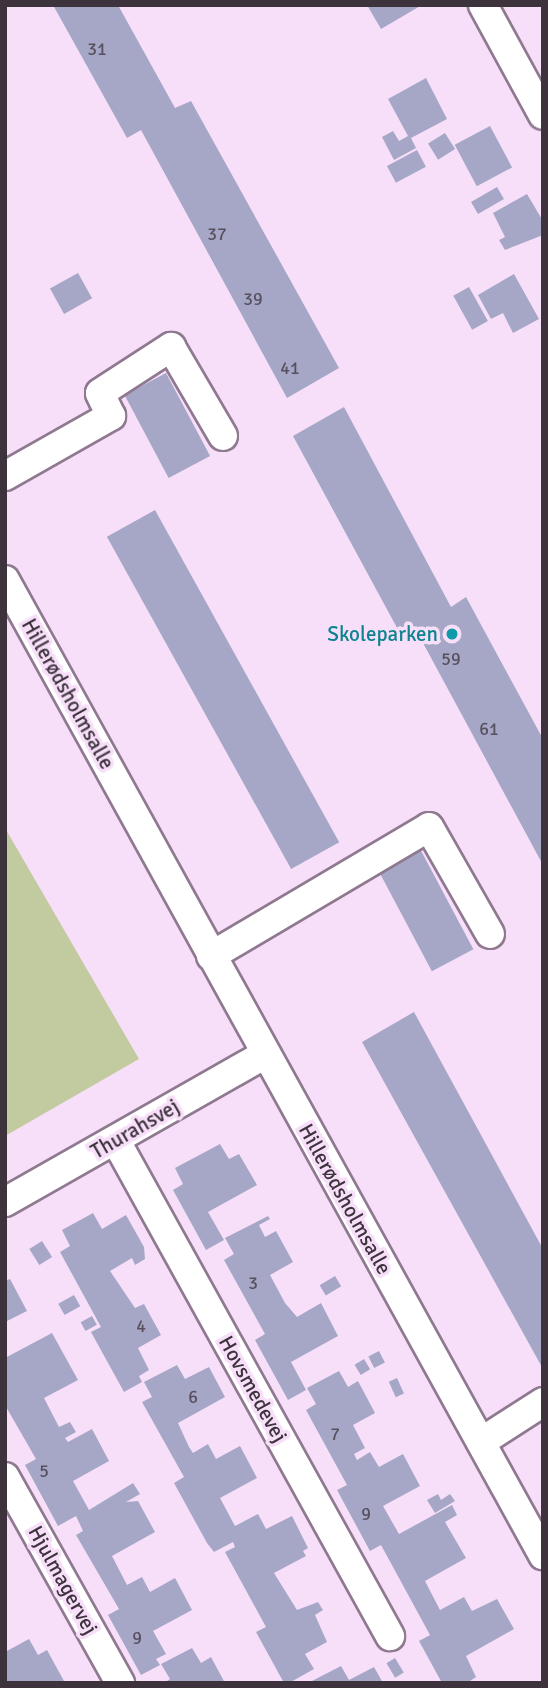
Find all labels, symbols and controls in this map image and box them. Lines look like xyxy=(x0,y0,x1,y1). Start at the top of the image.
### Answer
house number: 31 xyxy=(87,38,107,60)
house number: 37 xyxy=(207,223,227,245)
house number: 39 xyxy=(243,288,263,310)
house number: 41 xyxy=(280,357,300,379)
street label: Hillerødsholmsalle xyxy=(16,614,120,774)
place label: Skoleparken xyxy=(327,621,438,647)
marker: Skoleparken xyxy=(444,626,460,642)
house number: 59 xyxy=(441,648,461,670)
house number: 61 xyxy=(479,718,499,740)
street label: Thurahsvej xyxy=(86,1094,184,1164)
street label: Hillerødsholmsalle xyxy=(293,1119,397,1279)
house number: 3 xyxy=(248,1272,258,1294)
house number: 4 xyxy=(136,1315,146,1337)
street label: Hovsmedevej xyxy=(213,1331,293,1447)
house number: 6 xyxy=(188,1386,198,1408)
house number: 7 xyxy=(330,1423,340,1445)
house number: 5 xyxy=(39,1460,49,1482)
house number: 9 xyxy=(361,1503,371,1525)
street label: Hjulmagervej xyxy=(23,1521,103,1639)
house number: 9 xyxy=(132,1627,142,1649)

